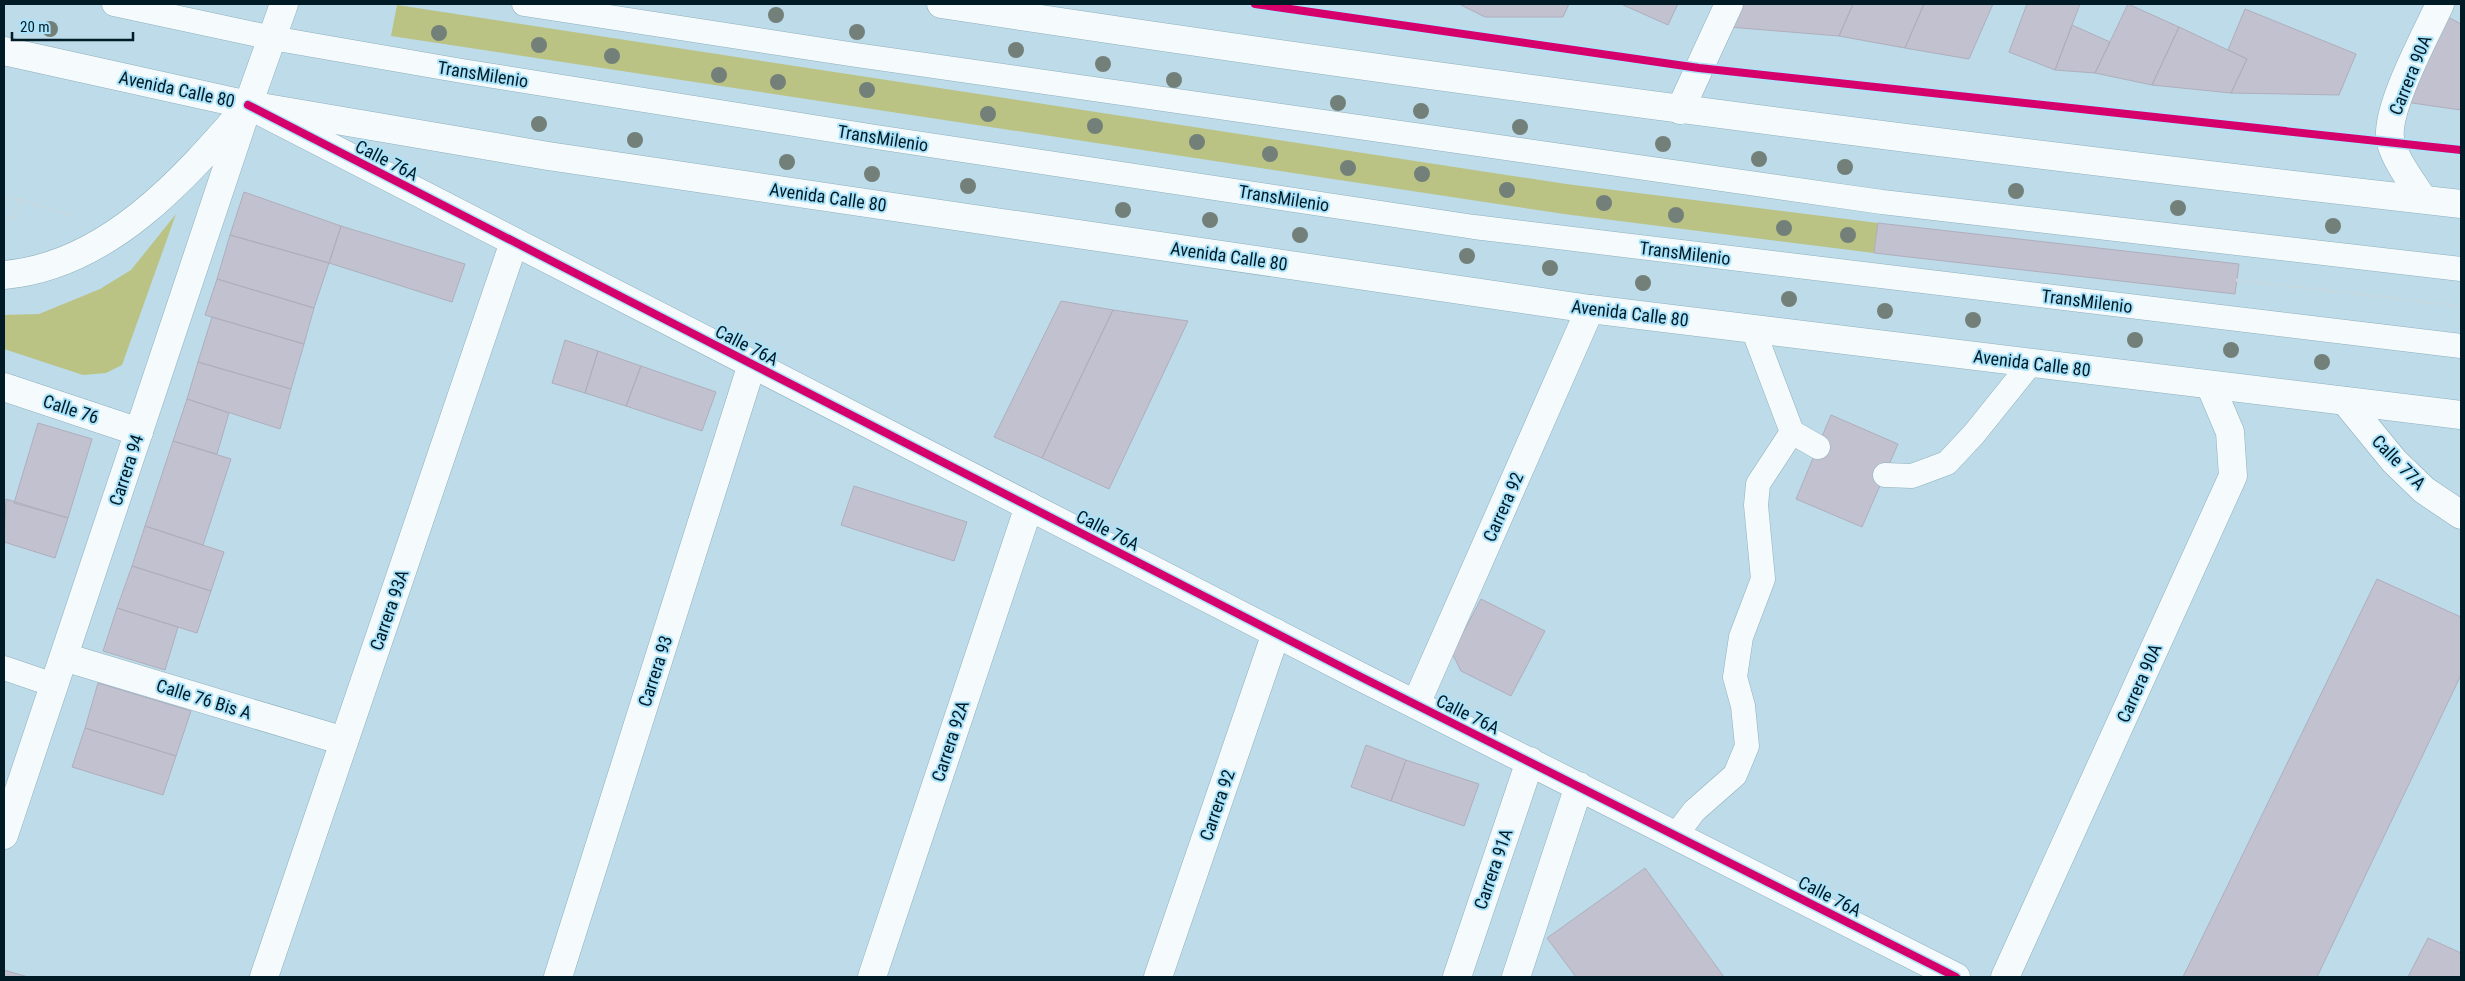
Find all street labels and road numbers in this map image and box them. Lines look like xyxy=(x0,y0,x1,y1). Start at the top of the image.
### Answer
street label: Carrera 90A xyxy=(2385,32,2436,118)
street label: TransMilenio xyxy=(436,56,530,92)
street label: Avenida Calle 80 xyxy=(117,66,237,112)
street label: TransMilenio xyxy=(836,120,930,156)
street label: Calle 76A xyxy=(352,135,423,185)
street label: Avenida Calle 80 xyxy=(768,178,888,216)
street label: TransMilenio xyxy=(1237,180,1331,216)
street label: Avenida Calle 80 xyxy=(1169,237,1289,275)
street label: TransMilenio xyxy=(1638,237,1732,269)
street label: TransMilenio xyxy=(2040,285,2134,317)
street label: Avenida Calle 80 xyxy=(1570,295,1690,331)
street label: Calle 76A xyxy=(712,320,783,370)
street label: Avenida Calle 80 xyxy=(1972,345,2092,381)
street label: Calle 76 xyxy=(40,390,102,428)
street label: Calle 77A xyxy=(2368,430,2431,494)
street label: Carrera 94 xyxy=(105,432,147,508)
street label: Carrera 92 xyxy=(1478,469,1528,545)
street label: Calle 76A xyxy=(1073,505,1144,555)
street label: Carrera 93A xyxy=(365,566,413,653)
street label: Carrera 93 xyxy=(634,633,676,709)
street label: Carrera 90A xyxy=(2112,640,2166,726)
street label: Calle 76 Bis A xyxy=(154,675,255,724)
street label: Calle 76A xyxy=(1433,690,1504,739)
street label: Carrera 92A xyxy=(927,697,973,784)
street label: Carrera 92 xyxy=(1195,767,1239,843)
street label: Carrera 91A xyxy=(1469,825,1517,912)
street label: Calle 76A xyxy=(1795,871,1866,921)

